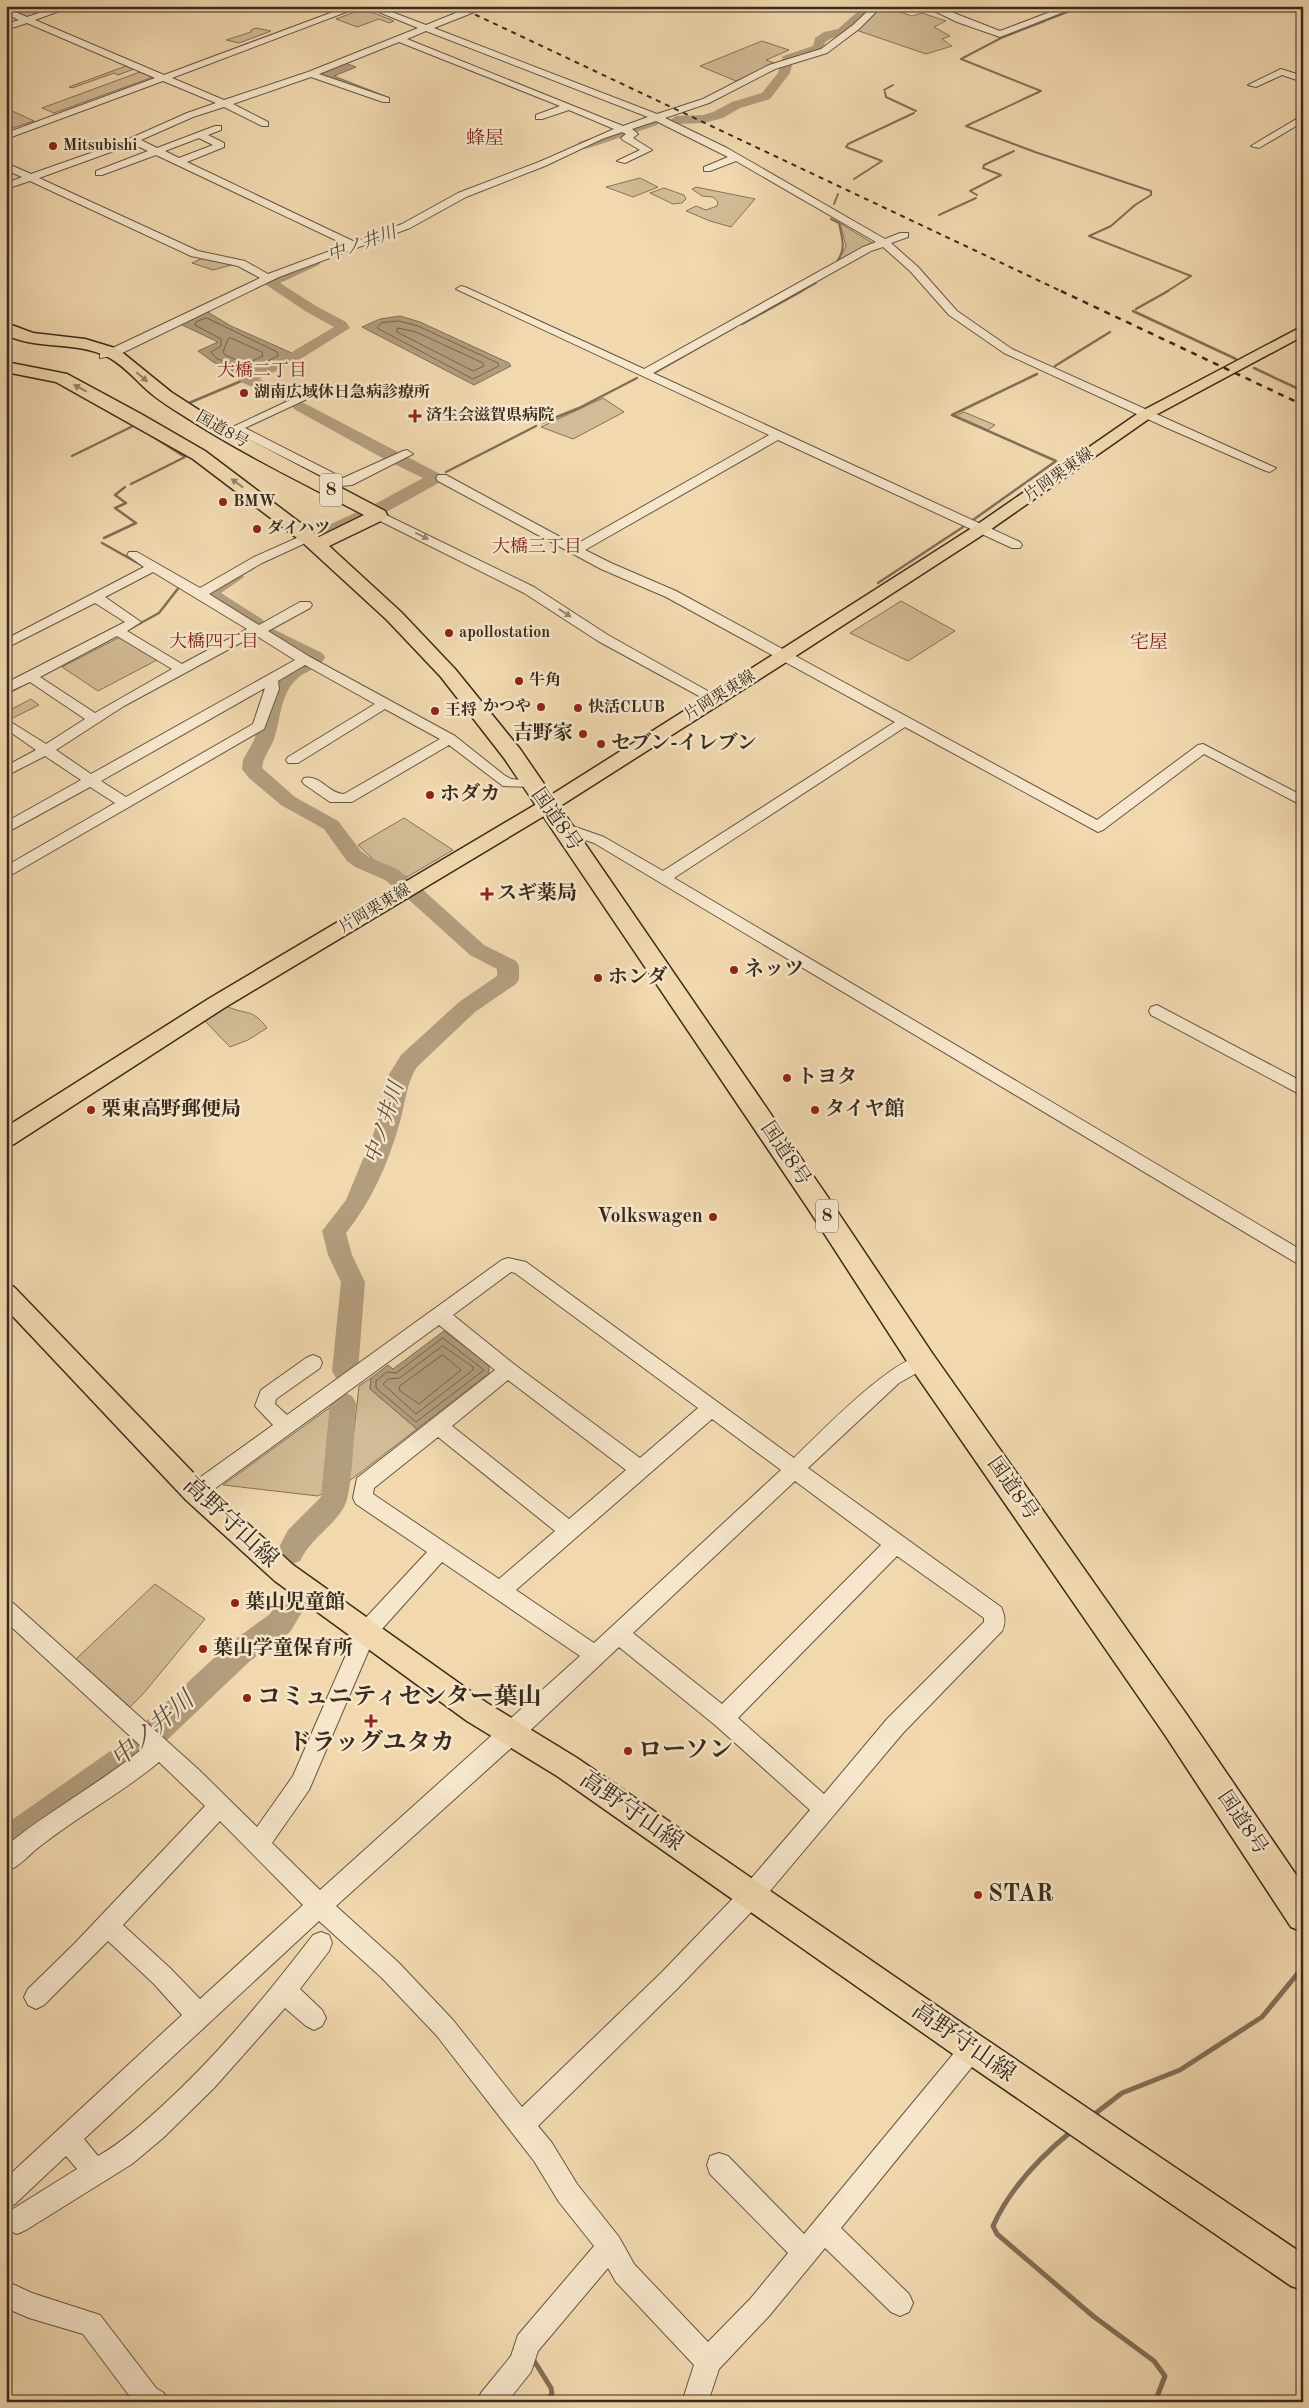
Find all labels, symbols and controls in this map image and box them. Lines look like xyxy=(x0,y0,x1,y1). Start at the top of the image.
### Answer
district label: 蜂屋 xyxy=(466,128,504,149)
place label: Mitsubishi xyxy=(63,138,138,154)
marker: Mitsubishi xyxy=(47,140,59,152)
water label: 中ノ井川 xyxy=(324,221,401,265)
district label: 大橋二丁目 xyxy=(217,360,307,380)
one-way arrow xyxy=(135,371,148,382)
place label: 湖南広域休日急病診療所 xyxy=(254,383,430,401)
one-way arrow xyxy=(73,384,88,392)
marker: 湖南広域休日急病診療所 xyxy=(238,387,250,399)
place label: 済生会滋賀県病院 xyxy=(426,406,554,424)
street label: 国道8号 xyxy=(193,407,252,451)
marker: 済生会滋賀県病院 xyxy=(408,409,422,423)
street label: 片岡栗東線 xyxy=(1020,444,1096,505)
road number: 8 xyxy=(320,474,342,506)
one-way arrow xyxy=(231,477,244,488)
place label: BMW xyxy=(233,494,276,510)
marker: BMW xyxy=(217,496,229,508)
place label: ダイハツ xyxy=(267,519,330,537)
marker: ダイハツ xyxy=(251,523,263,535)
one-way arrow xyxy=(415,532,429,540)
district label: 大橋三丁目 xyxy=(492,536,582,556)
one-way arrow xyxy=(558,609,571,618)
place label: apollostation xyxy=(459,625,550,641)
marker: apollostation xyxy=(443,627,455,639)
district label: 大橋四丁目 xyxy=(169,631,259,651)
district label: 宅屋 xyxy=(1130,632,1168,653)
street label: 片岡栗東線 xyxy=(681,666,758,724)
place label: 牛角 xyxy=(529,671,561,689)
marker: 牛角 xyxy=(513,675,525,687)
place label: かつや xyxy=(483,698,531,715)
place label: 快活CLUB xyxy=(588,698,665,716)
place label: 王将 xyxy=(445,701,477,719)
marker: かつや xyxy=(535,701,547,713)
marker: 快活CLUB xyxy=(572,702,584,714)
marker: 王将 xyxy=(429,705,441,717)
place label: 吉野家 xyxy=(513,721,573,744)
marker: 吉野家 xyxy=(577,728,589,740)
place label: セブン-イレブン xyxy=(611,732,757,754)
marker: セブン-イレブン xyxy=(595,738,607,750)
place label: ホダカ xyxy=(440,782,500,805)
street label: 国道8号 xyxy=(527,784,586,855)
marker: ホダカ xyxy=(424,789,436,801)
street label: 片岡栗東線 xyxy=(336,880,413,936)
place label: スギ薬局 xyxy=(497,882,577,904)
marker: スギ薬局 xyxy=(481,888,493,900)
place label: ネッツ xyxy=(744,957,804,980)
marker: ネッツ xyxy=(728,964,740,976)
place label: ホンダ xyxy=(608,965,667,988)
marker: ホンダ xyxy=(592,972,604,984)
place label: トヨタ xyxy=(797,1067,857,1088)
marker: トヨタ xyxy=(781,1072,793,1084)
water label: 中ノ井川 xyxy=(360,1077,409,1166)
place label: 栗東高野郵便局 xyxy=(101,1097,241,1120)
place label: タイヤ館 xyxy=(825,1097,905,1120)
marker: 栗東高野郵便局 xyxy=(85,1104,97,1116)
marker: タイヤ館 xyxy=(809,1104,821,1116)
street label: 国道8号 xyxy=(757,1118,815,1189)
road number: 8 xyxy=(816,1200,838,1232)
place label: Volkswagen xyxy=(597,1207,703,1227)
marker: Volkswagen xyxy=(707,1211,719,1223)
street label: 国道8号 xyxy=(983,1453,1042,1524)
street label: 高野守山線 xyxy=(178,1471,284,1573)
place label: 葉山児童館 xyxy=(245,1590,345,1613)
marker: 葉山児童館 xyxy=(229,1597,241,1609)
place label: 葉山学童保育所 xyxy=(213,1637,353,1659)
marker: 葉山学童保育所 xyxy=(197,1643,209,1655)
place label: コミュニティセンター葉山 xyxy=(257,1683,542,1710)
water label: 中ノ井川 xyxy=(106,1684,201,1772)
marker: コミュニティセンター葉山 xyxy=(241,1692,253,1704)
marker: ドラッグユタカ xyxy=(365,1715,377,1727)
place label: ドラッグユタカ xyxy=(287,1729,455,1756)
place label: ローソン xyxy=(638,1739,733,1763)
marker: ローソン xyxy=(622,1745,634,1757)
street label: 高野守山線 xyxy=(575,1765,689,1856)
street label: 国道8号 xyxy=(1214,1787,1272,1858)
place label: STAR xyxy=(988,1883,1054,1907)
marker: STAR xyxy=(972,1889,984,1901)
street label: 高野守山線 xyxy=(907,1996,1021,2087)

